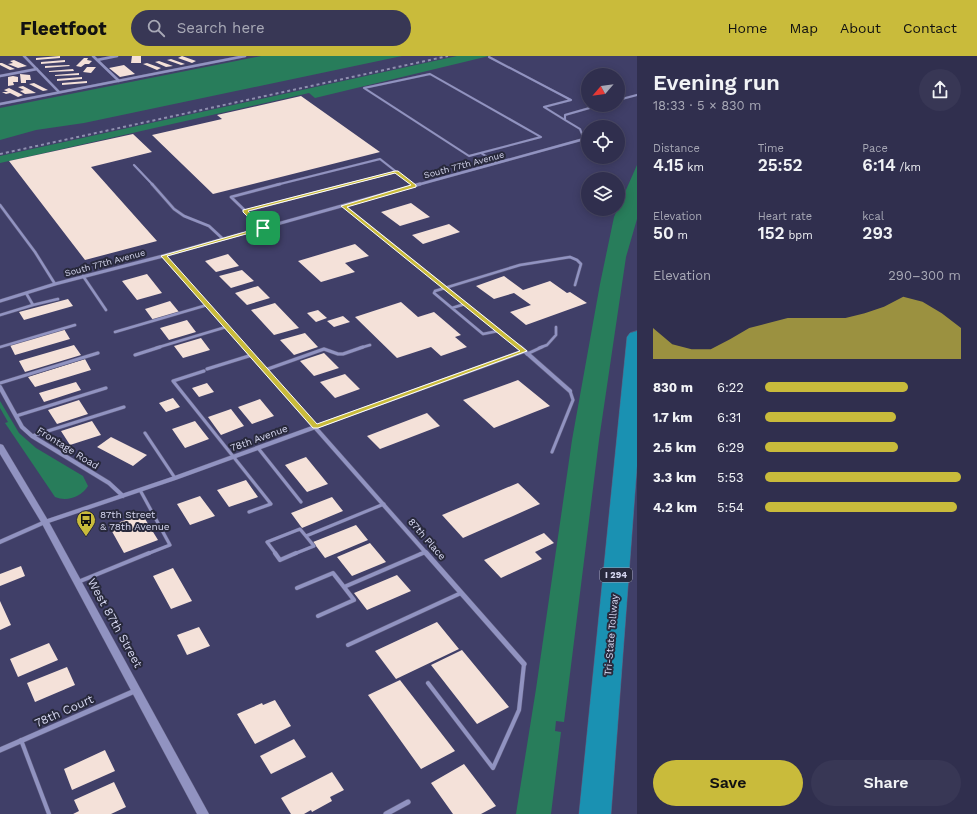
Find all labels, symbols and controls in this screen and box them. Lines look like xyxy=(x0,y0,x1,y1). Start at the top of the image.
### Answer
search box xyxy=(131,10,411,46)
text: Fleetfoot xyxy=(20,17,107,40)
icon: search xyxy=(145,17,167,39)
text: Search here xyxy=(177,19,265,37)
text: Home xyxy=(727,20,767,36)
text: Map xyxy=(789,20,818,36)
text: About xyxy=(840,20,881,36)
text: Contact xyxy=(903,20,957,36)
north arrow xyxy=(581,68,625,112)
map controls xyxy=(581,68,625,216)
button: share xyxy=(919,69,961,111)
text: Evening run xyxy=(653,70,780,95)
text: 18:33 · 5 × 830 m xyxy=(653,98,761,113)
button: locate xyxy=(581,120,625,164)
text: Distance xyxy=(653,142,700,155)
text: Time xyxy=(758,142,784,155)
text: Pace xyxy=(862,142,888,155)
street label: South 77th Avenue xyxy=(423,149,505,181)
text: 4.15 xyxy=(653,155,684,175)
text: 25:52 xyxy=(758,155,803,175)
text: 6:14 xyxy=(862,155,896,175)
text: km xyxy=(684,161,704,174)
text: /km xyxy=(896,161,921,174)
button: layers xyxy=(581,172,625,216)
text: Elevation xyxy=(653,210,702,223)
text: Heart rate xyxy=(758,210,812,223)
text: kcal xyxy=(862,210,884,223)
pin xyxy=(246,211,280,245)
icon: arrive xyxy=(252,217,274,239)
text: 50 xyxy=(653,223,674,243)
text: 152 xyxy=(758,223,785,243)
text: 293 xyxy=(862,223,893,243)
text: m xyxy=(674,229,688,242)
text: bpm xyxy=(785,229,813,242)
street label: South 77th Avenue xyxy=(64,247,146,279)
text: Elevation xyxy=(653,268,711,283)
text: 290–300 m xyxy=(888,268,961,283)
text: 830 m xyxy=(653,380,693,395)
text: 6:22 xyxy=(717,380,744,395)
text: 1.7 km xyxy=(653,410,693,425)
text: 6:31 xyxy=(717,410,741,425)
street label: 78th Avenue xyxy=(229,422,289,453)
street label: Frontage Road xyxy=(35,425,101,471)
text: 2.5 km xyxy=(653,440,696,455)
text: 6:29 xyxy=(717,440,744,455)
text: 3.3 km xyxy=(653,470,696,485)
text: 5:53 xyxy=(717,470,744,485)
text: 4.2 km xyxy=(653,500,697,515)
text: 5:54 xyxy=(717,500,744,515)
bus stop icon: 87th Street & 78th Avenue xyxy=(75,509,97,537)
place label: 87th Street & 78th Avenue xyxy=(100,509,170,532)
street label: 87th Place xyxy=(406,516,448,562)
road number: I 294 xyxy=(600,568,632,582)
street label: West 87th Street xyxy=(85,576,145,670)
street label: Tri-State Tollway xyxy=(602,593,620,676)
street label: 78th Court xyxy=(32,692,96,730)
button: Save xyxy=(653,760,803,806)
button: Share xyxy=(811,760,961,806)

